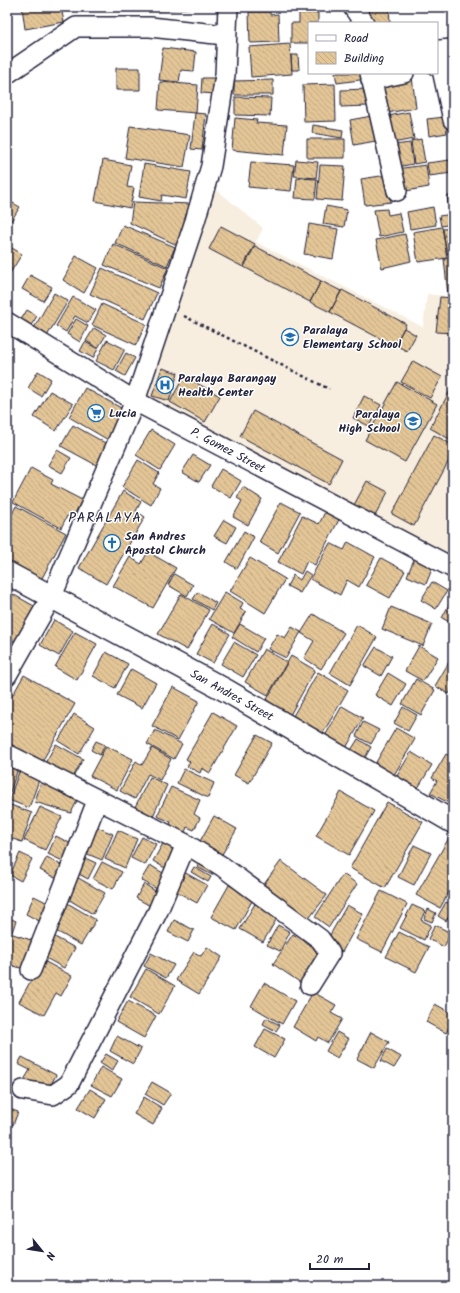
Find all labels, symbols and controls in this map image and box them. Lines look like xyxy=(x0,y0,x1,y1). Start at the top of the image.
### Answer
legend xyxy=(308,22,438,74)
text: Road xyxy=(344,29,369,48)
text: Building xyxy=(344,49,384,68)
place label: Paralaya Elementary School xyxy=(303,321,402,354)
school or university icon: Paralaya Elementary School xyxy=(280,327,300,347)
place label: Paralaya Barangay Health Center xyxy=(178,369,277,402)
hospital icon: Paralaya Barangay Health Center xyxy=(155,375,175,395)
supermarket icon: Lucia xyxy=(86,403,106,423)
place label: Lucia xyxy=(109,404,137,423)
place label: Paralaya High School xyxy=(339,405,401,438)
school or university icon: Paralaya High School xyxy=(403,411,423,431)
street label: P. Gomez Street xyxy=(187,423,269,478)
district label: PARALAYA xyxy=(68,507,142,529)
place label: San Andres Apostol Church xyxy=(125,527,206,560)
church icon: San Andres Apostol Church xyxy=(102,533,122,553)
street label: San Andres Street xyxy=(187,665,277,726)
north arrow xyxy=(22,1231,62,1271)
scale bar xyxy=(310,1245,369,1271)
text: N xyxy=(40,1248,59,1263)
text: 20 m xyxy=(316,1250,344,1269)

